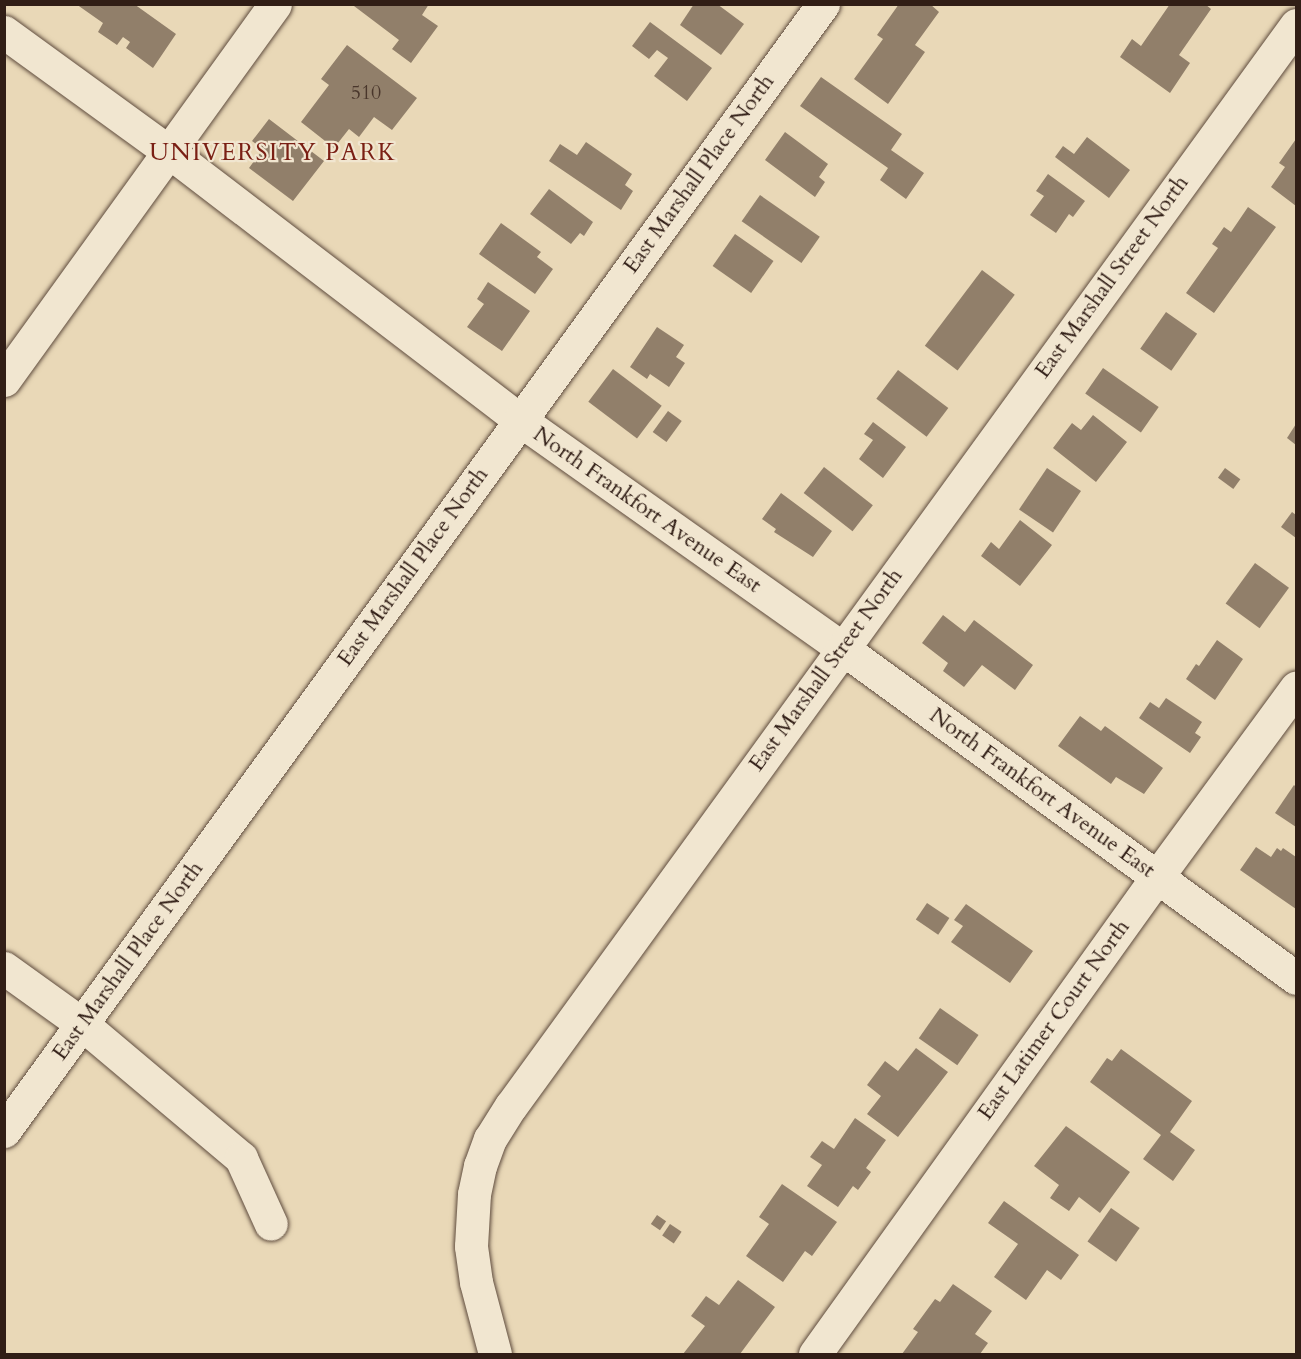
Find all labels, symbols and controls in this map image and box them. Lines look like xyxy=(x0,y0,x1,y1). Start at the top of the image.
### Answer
street label: East Marshall Place North xyxy=(618,69,780,279)
house number: 510 xyxy=(351,80,381,104)
district label: UNIVERSITY PARK xyxy=(149,139,397,167)
street label: East Marshall Street North xyxy=(1030,170,1194,384)
street label: North Frankfort Avenue East xyxy=(528,421,766,599)
street label: East Marshall Place North xyxy=(332,462,494,672)
street label: East Marshall Street North xyxy=(744,563,908,777)
street label: North Frankfort Avenue East xyxy=(924,702,1160,884)
street label: East Marshall Place North xyxy=(47,856,209,1066)
street label: East Latimer Court North xyxy=(972,915,1136,1125)

